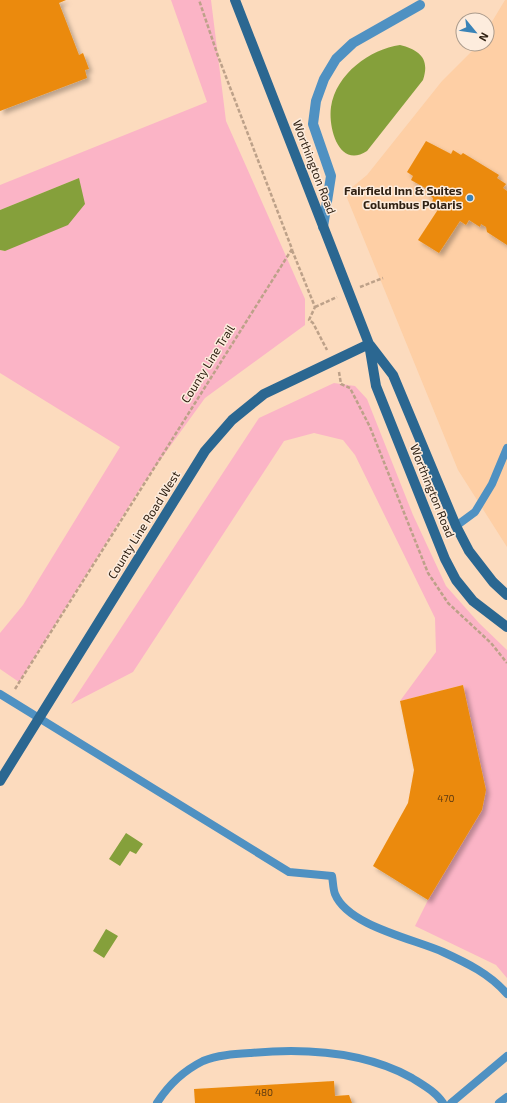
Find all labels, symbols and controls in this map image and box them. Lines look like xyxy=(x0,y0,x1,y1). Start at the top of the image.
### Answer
north arrow xyxy=(455,12,495,52)
text: N xyxy=(477,30,492,44)
street label: Worthington Road xyxy=(291,118,339,216)
place label: Fairfield Inn & Suites Columbus Polaris xyxy=(344,183,462,211)
marker: Fairfield Inn & Suites Columbus Polaris xyxy=(465,193,475,203)
street label: County Line Trail xyxy=(177,321,237,405)
street label: Worthington Road xyxy=(408,442,458,539)
street label: County Line Road West xyxy=(104,468,182,581)
house number: 470 xyxy=(437,792,455,804)
house number: 480 xyxy=(255,1086,273,1098)

